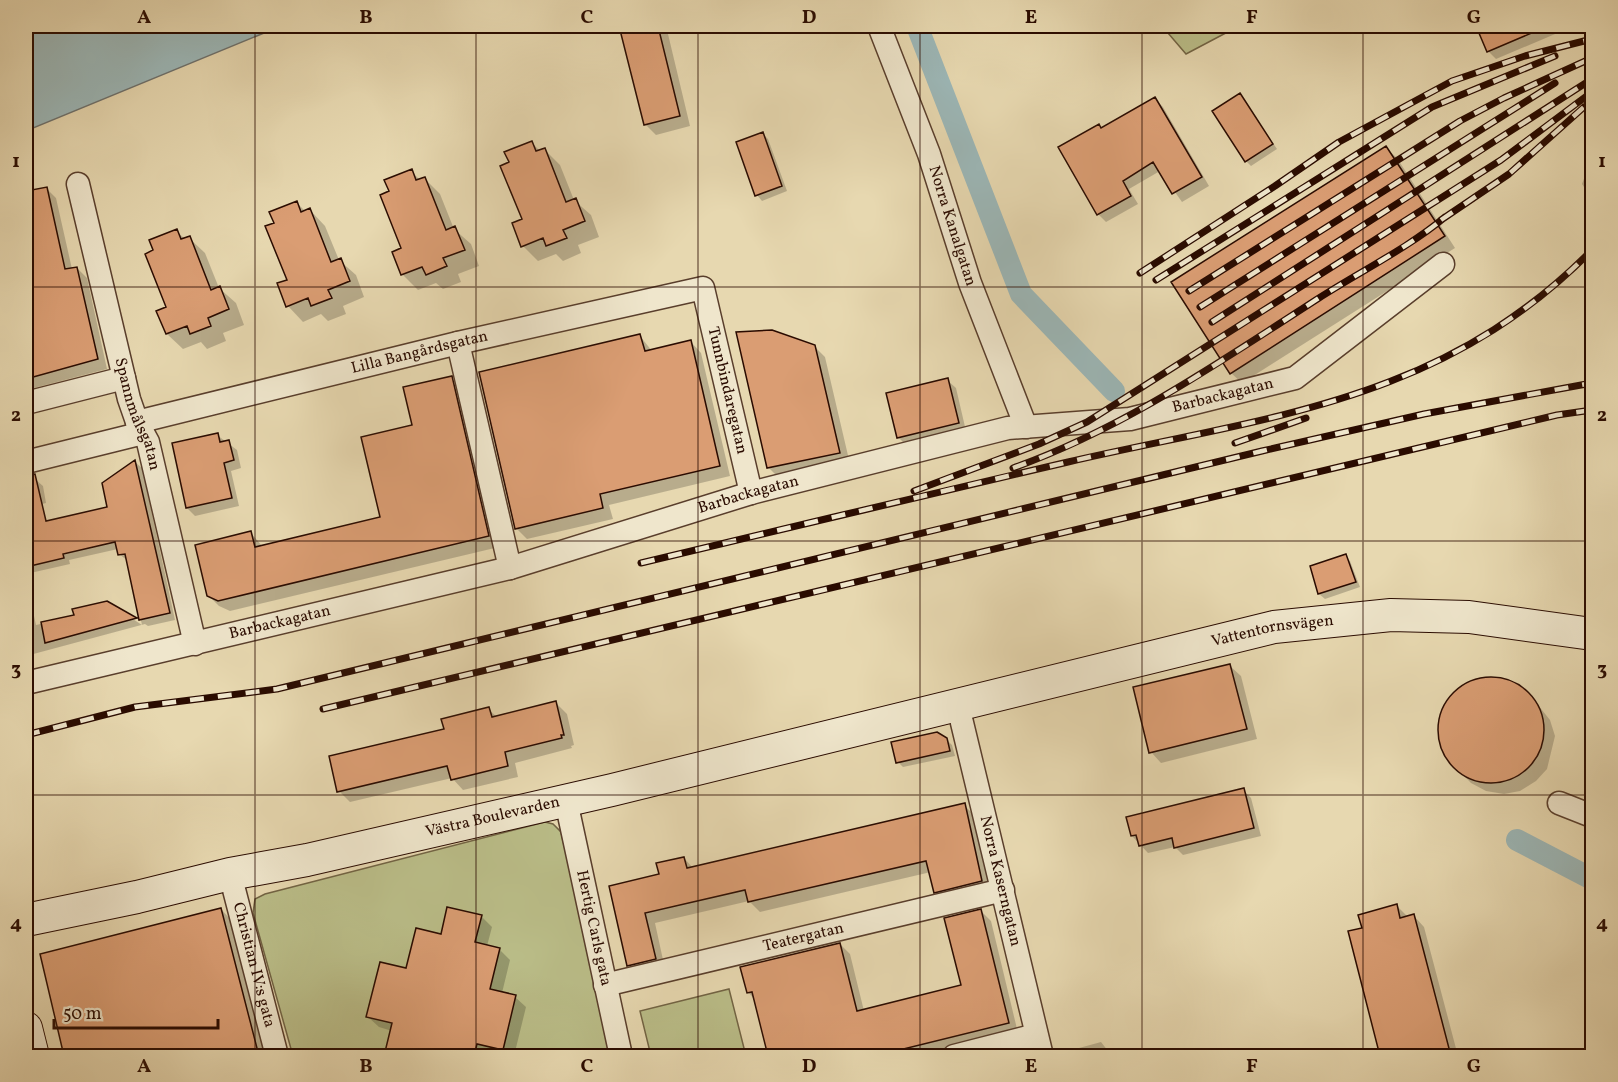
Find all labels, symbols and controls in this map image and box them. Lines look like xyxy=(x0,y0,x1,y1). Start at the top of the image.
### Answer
text: A xyxy=(137,4,151,32)
text: B xyxy=(359,4,373,32)
text: C xyxy=(581,4,594,32)
text: D xyxy=(802,4,816,32)
text: E xyxy=(1025,4,1037,32)
text: F xyxy=(1246,4,1258,32)
text: G xyxy=(1467,4,1481,32)
text: 1 xyxy=(12,148,20,176)
text: 1 xyxy=(1598,148,1606,176)
street label: Norra Kanalgatan xyxy=(922,163,981,289)
street label: Tunnbindaregatan xyxy=(701,325,753,456)
street label: Lilla Bangårdsgatan xyxy=(349,326,490,380)
street label: Spannmålsgatan xyxy=(109,356,165,473)
street label: Barbackagatan xyxy=(1170,373,1276,419)
text: 2 xyxy=(11,402,21,430)
text: 2 xyxy=(1597,402,1607,430)
street label: Barbackagatan xyxy=(695,470,801,520)
street label: Barbackagatan xyxy=(227,600,333,645)
street label: Vattentornsvägen xyxy=(1209,610,1335,653)
text: 3 xyxy=(11,656,21,684)
text: 3 xyxy=(1597,656,1607,684)
street label: Västra Boulevarden xyxy=(423,791,562,843)
street label: Norra Kaserngatan xyxy=(974,813,1026,949)
street label: Hertig Carls gata xyxy=(570,868,617,988)
street label: Christian IV:s gata xyxy=(227,900,280,1030)
text: 4 xyxy=(10,910,22,938)
text: 4 xyxy=(1596,910,1608,938)
street label: Teatergatan xyxy=(761,917,846,958)
scale bar xyxy=(54,992,218,1030)
text: 50 m xyxy=(63,1002,102,1027)
text: A xyxy=(137,1053,151,1081)
text: B xyxy=(359,1053,373,1081)
text: C xyxy=(581,1053,594,1081)
text: D xyxy=(802,1053,816,1081)
text: E xyxy=(1025,1053,1037,1081)
text: F xyxy=(1246,1053,1258,1081)
text: G xyxy=(1467,1053,1481,1081)

